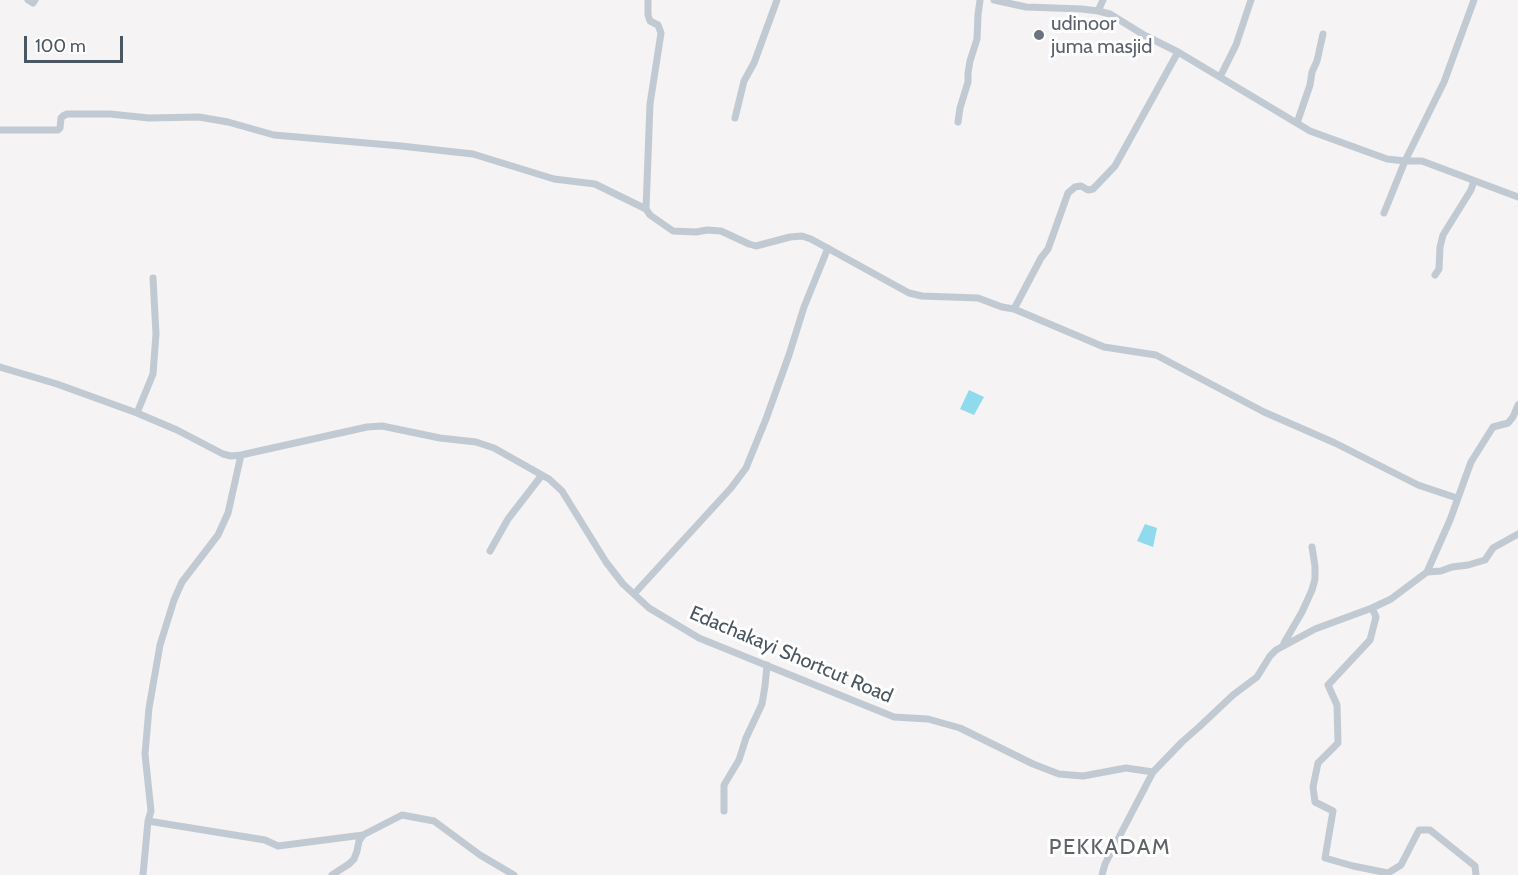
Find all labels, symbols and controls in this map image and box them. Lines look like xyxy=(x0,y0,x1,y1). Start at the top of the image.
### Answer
place label: udinoor juma masjid xyxy=(1051,12,1152,59)
scale bar xyxy=(27,24,126,62)
marker: udinoor juma masjid xyxy=(1032,28,1046,42)
text: 100 m xyxy=(35,35,86,57)
street label: Edachakayi Shortcut Road xyxy=(686,601,896,709)
district label: PEKKADAM xyxy=(1049,835,1171,861)

